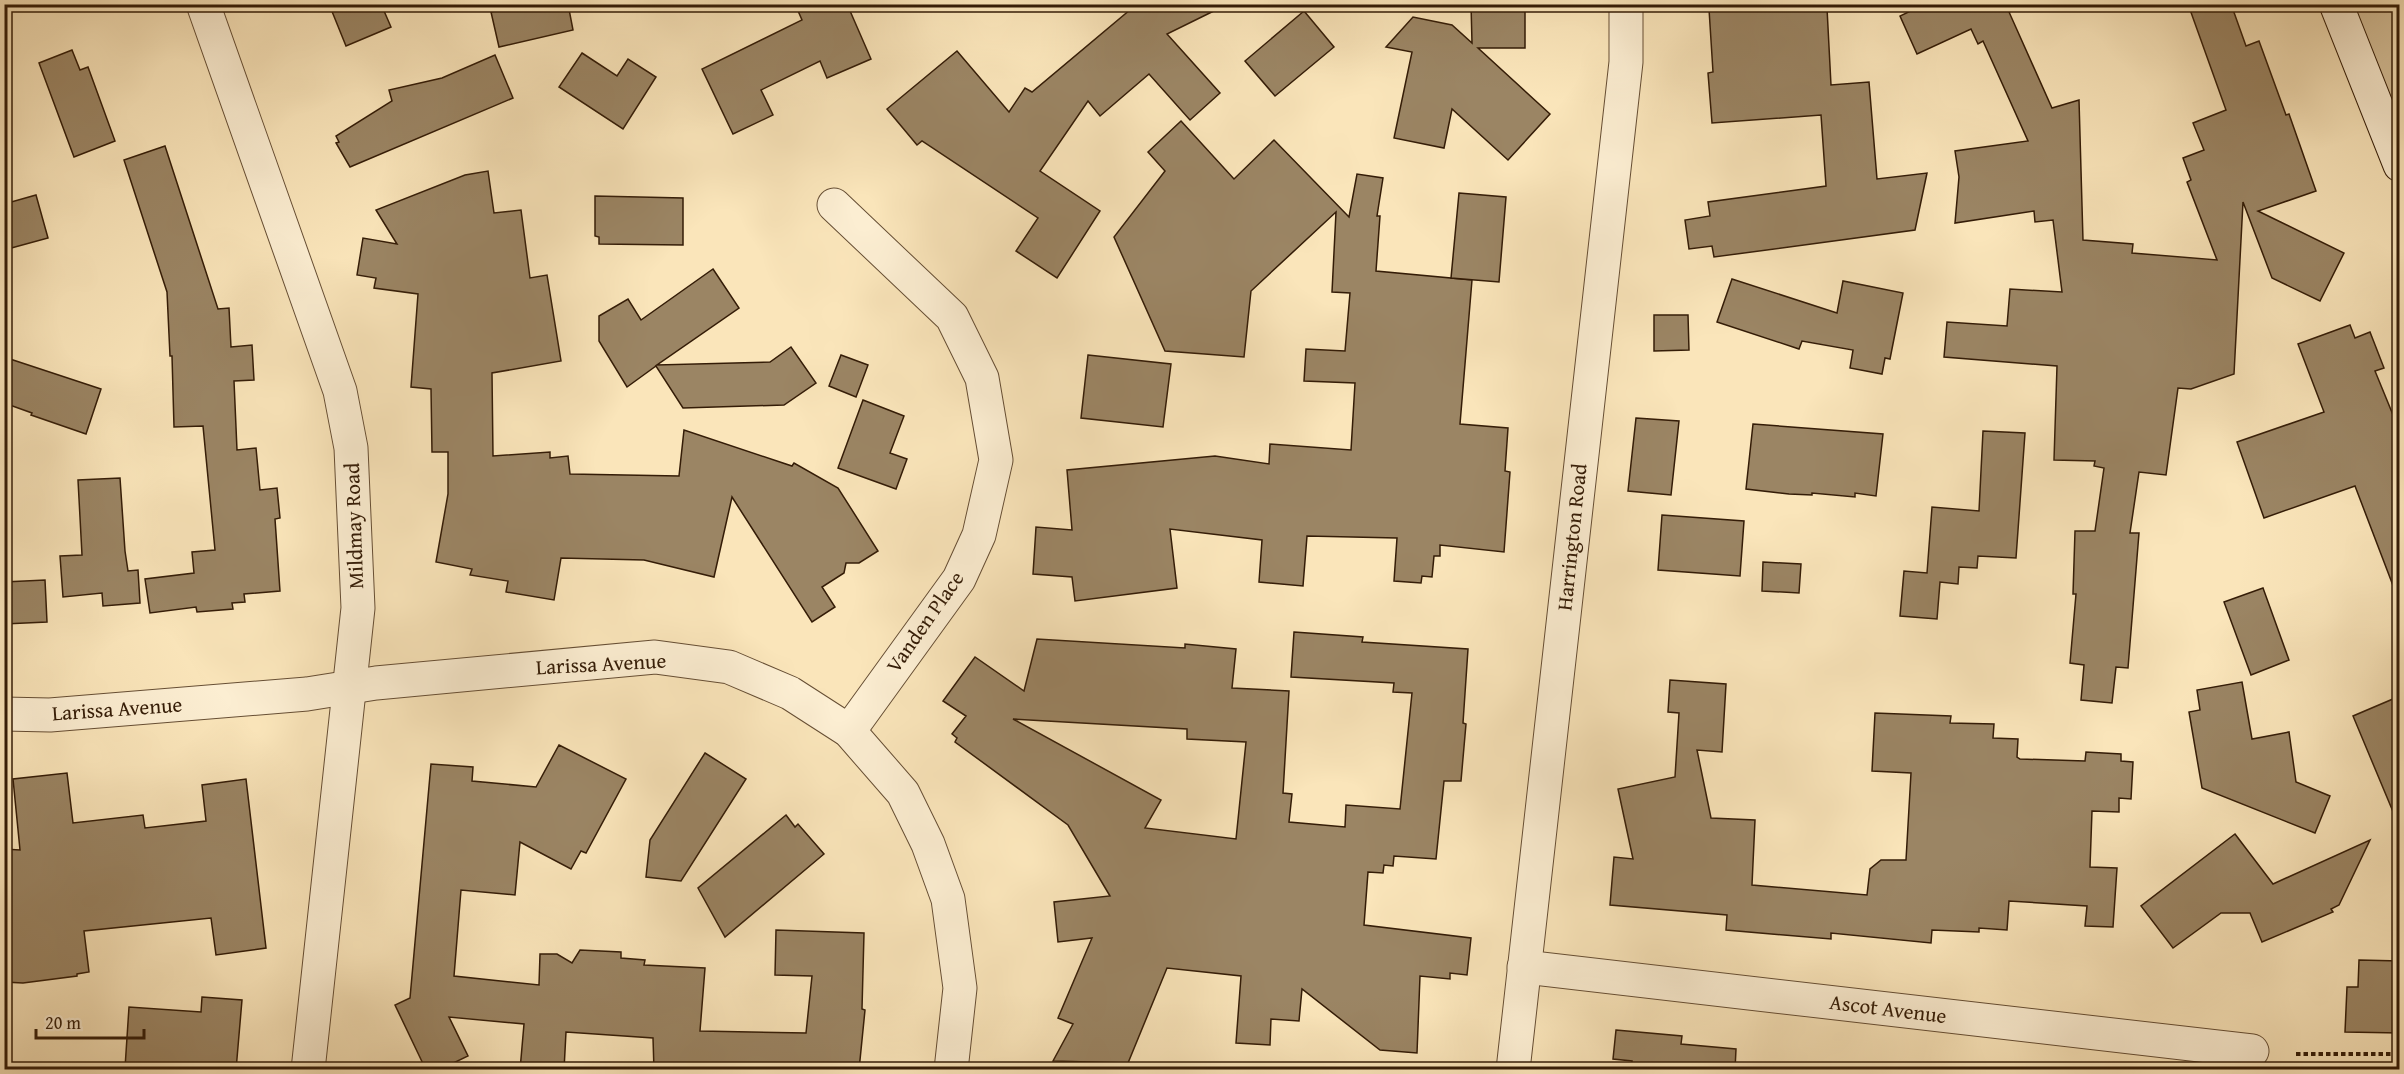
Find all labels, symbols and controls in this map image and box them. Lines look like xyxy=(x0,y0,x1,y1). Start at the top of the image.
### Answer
street label: Harrington Road xyxy=(1548,461,1595,612)
street label: Mildmay Road xyxy=(336,462,371,590)
street label: Vanden Place xyxy=(878,564,971,679)
street label: Larissa Avenue xyxy=(535,645,667,682)
street label: Larissa Avenue xyxy=(51,688,183,729)
street label: Ascot Avenue xyxy=(1828,986,1948,1031)
scale bar xyxy=(36,1002,144,1040)
text: 20 m xyxy=(45,1009,81,1036)

